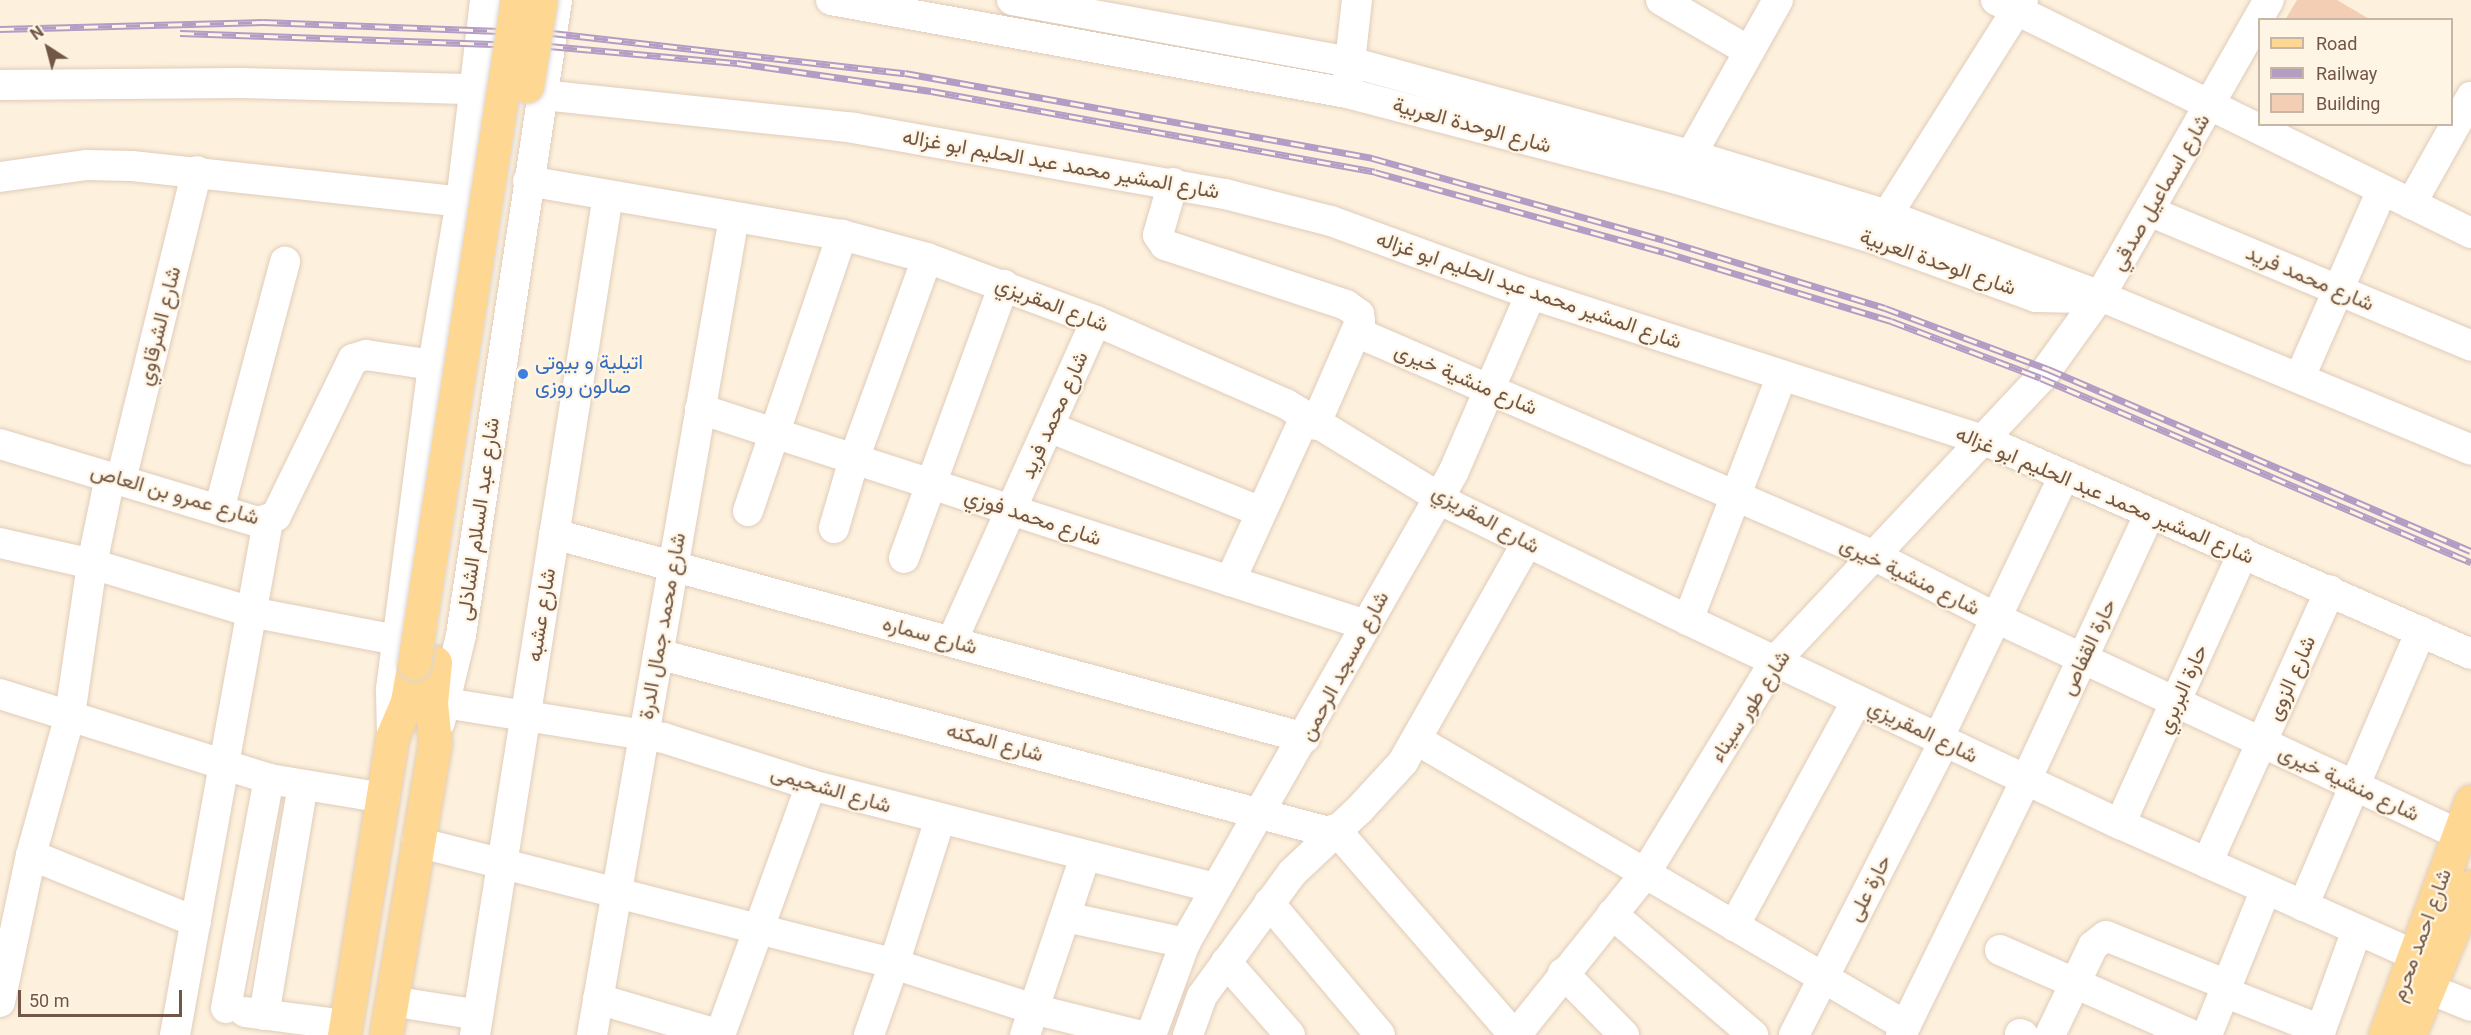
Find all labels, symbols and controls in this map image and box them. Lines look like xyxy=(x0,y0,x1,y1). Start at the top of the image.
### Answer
north arrow xyxy=(18,18,78,78)
legend xyxy=(2258,18,2453,126)
text: N xyxy=(27,22,47,44)
text: Road xyxy=(2316,33,2357,54)
text: Railway xyxy=(2316,63,2377,84)
street label: شارع الوحدة العربية xyxy=(1390,92,1554,158)
text: Building xyxy=(2316,93,2380,114)
street label: شارع اسماعيل صدقي xyxy=(2105,109,2215,275)
street label: شارع المشير محمد عبد الحليم ابو غزاله xyxy=(901,124,1221,204)
street label: شارع الوحدة العربية xyxy=(1857,224,2019,300)
street label: شارع المشير محمد عبد الحليم ابو غزاله xyxy=(1373,226,1685,354)
street label: شارع محمد فريد xyxy=(2242,240,2378,316)
street label: شارع الشرقاوي xyxy=(132,264,186,388)
street label: شارع المقريزي xyxy=(992,271,1112,337)
street label: شارع منشية خيرى xyxy=(1391,338,1541,420)
street label: شارع محمد فريد xyxy=(1015,347,1093,483)
place label: اتيلية و بيوتى صالون روزى xyxy=(535,349,643,399)
marker: اتيلية و بيوتى صالون روزى xyxy=(516,367,530,381)
street label: شارع عبد السلام الشاذلى xyxy=(451,416,505,622)
street label: شارع المشير محمد عبد الحليم ابو غزاله xyxy=(1952,421,2258,569)
street label: شارع عمرو بن العاص xyxy=(88,458,262,530)
street label: شارع المقريزي xyxy=(1428,479,1544,559)
street label: شارع محمد فوزي xyxy=(961,483,1105,551)
street label: شارع محمد جمال الدرة xyxy=(633,531,691,721)
street label: شارع منشية خيرى xyxy=(1836,531,1984,621)
street label: شارع عشبه xyxy=(521,566,561,664)
street label: شارع مسجد الرحمن xyxy=(1294,587,1394,745)
street label: حارة القفاص xyxy=(2055,595,2121,699)
street label: شارع سماره xyxy=(880,610,980,660)
street label: شارع الزوى xyxy=(2261,632,2321,724)
street label: حارة البربري xyxy=(2151,640,2213,738)
street label: شارع طور سيناء xyxy=(1705,645,1795,767)
street label: شارع المقريزي xyxy=(1864,694,1982,768)
street label: شارع المكنه xyxy=(944,717,1046,767)
street label: شارع منشية خيرى xyxy=(2275,739,2423,827)
street label: شارع الشحيمى xyxy=(768,760,894,818)
street label: حارة على xyxy=(1842,850,1896,926)
street label: شارع احمد محرم xyxy=(2385,865,2457,1005)
scale bar xyxy=(21,978,184,1016)
text: 50 m xyxy=(29,990,69,1011)

